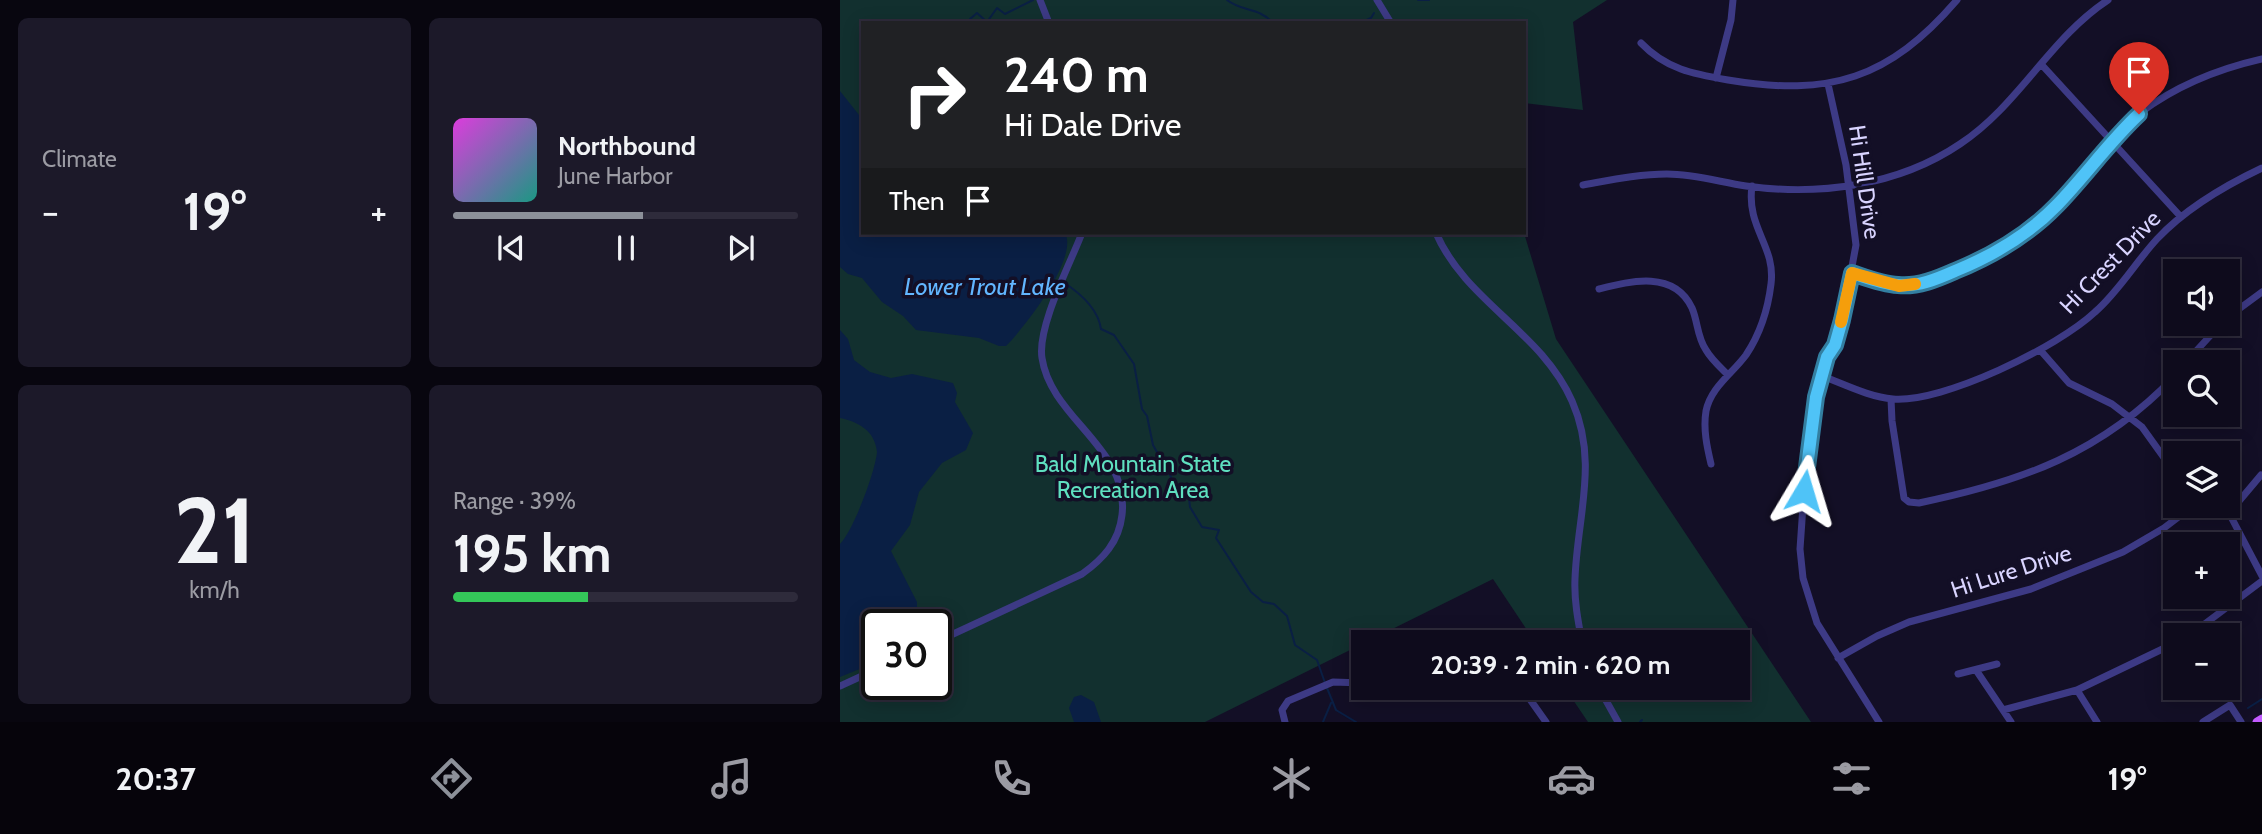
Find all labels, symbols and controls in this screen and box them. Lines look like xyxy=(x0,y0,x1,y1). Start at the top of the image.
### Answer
pin xyxy=(2109,42,2169,114)
text: 240 m xyxy=(1004,45,1149,104)
icon: right xyxy=(889,49,980,140)
icon: arrive xyxy=(2120,53,2158,91)
text: Hi Dale Drive xyxy=(1004,105,1181,144)
street label: Hi Hill Drive xyxy=(1843,123,1887,241)
text: Northbound xyxy=(558,130,696,162)
text: Climate xyxy=(42,145,117,173)
text: June Harbor xyxy=(558,162,672,190)
text: 19° xyxy=(183,180,246,243)
icon: arrive xyxy=(959,182,997,220)
text: Then xyxy=(889,185,945,217)
text: − xyxy=(42,188,59,235)
text: + xyxy=(370,188,387,235)
street label: Hi Crest Drive xyxy=(2054,204,2166,320)
icon: previous xyxy=(492,229,530,267)
icon: pause xyxy=(607,229,645,267)
icon: next xyxy=(722,229,760,267)
map controls xyxy=(2163,259,2240,700)
button: sound xyxy=(2163,259,2240,336)
water label: Lower Trout Lake xyxy=(904,272,1066,301)
button: search xyxy=(2163,350,2240,427)
button: layers xyxy=(2163,441,2240,518)
park label: Bald Mountain State Recreation Area xyxy=(1035,450,1232,504)
position arrow xyxy=(1767,454,1841,528)
text: 21 xyxy=(174,475,255,586)
text: Range · 39% xyxy=(453,487,576,515)
text: 195 km xyxy=(453,522,611,585)
button: + xyxy=(2163,532,2240,609)
street label: Hi Lure Drive xyxy=(1947,538,2075,604)
text: km/h xyxy=(189,576,240,604)
speed limit sign: 30 xyxy=(861,609,952,700)
button: − xyxy=(2163,623,2240,700)
text: 20:39 · 2 min · 620 m xyxy=(1431,649,1670,681)
icon: directions xyxy=(427,754,476,803)
icon: music xyxy=(707,754,756,803)
icon: phone xyxy=(987,754,1036,803)
icon: climate xyxy=(1267,754,1316,803)
icon: car xyxy=(1547,754,1596,803)
icon: filters xyxy=(1827,754,1876,803)
text: 20:37 xyxy=(116,759,196,798)
text: 19° xyxy=(2107,759,2146,798)

